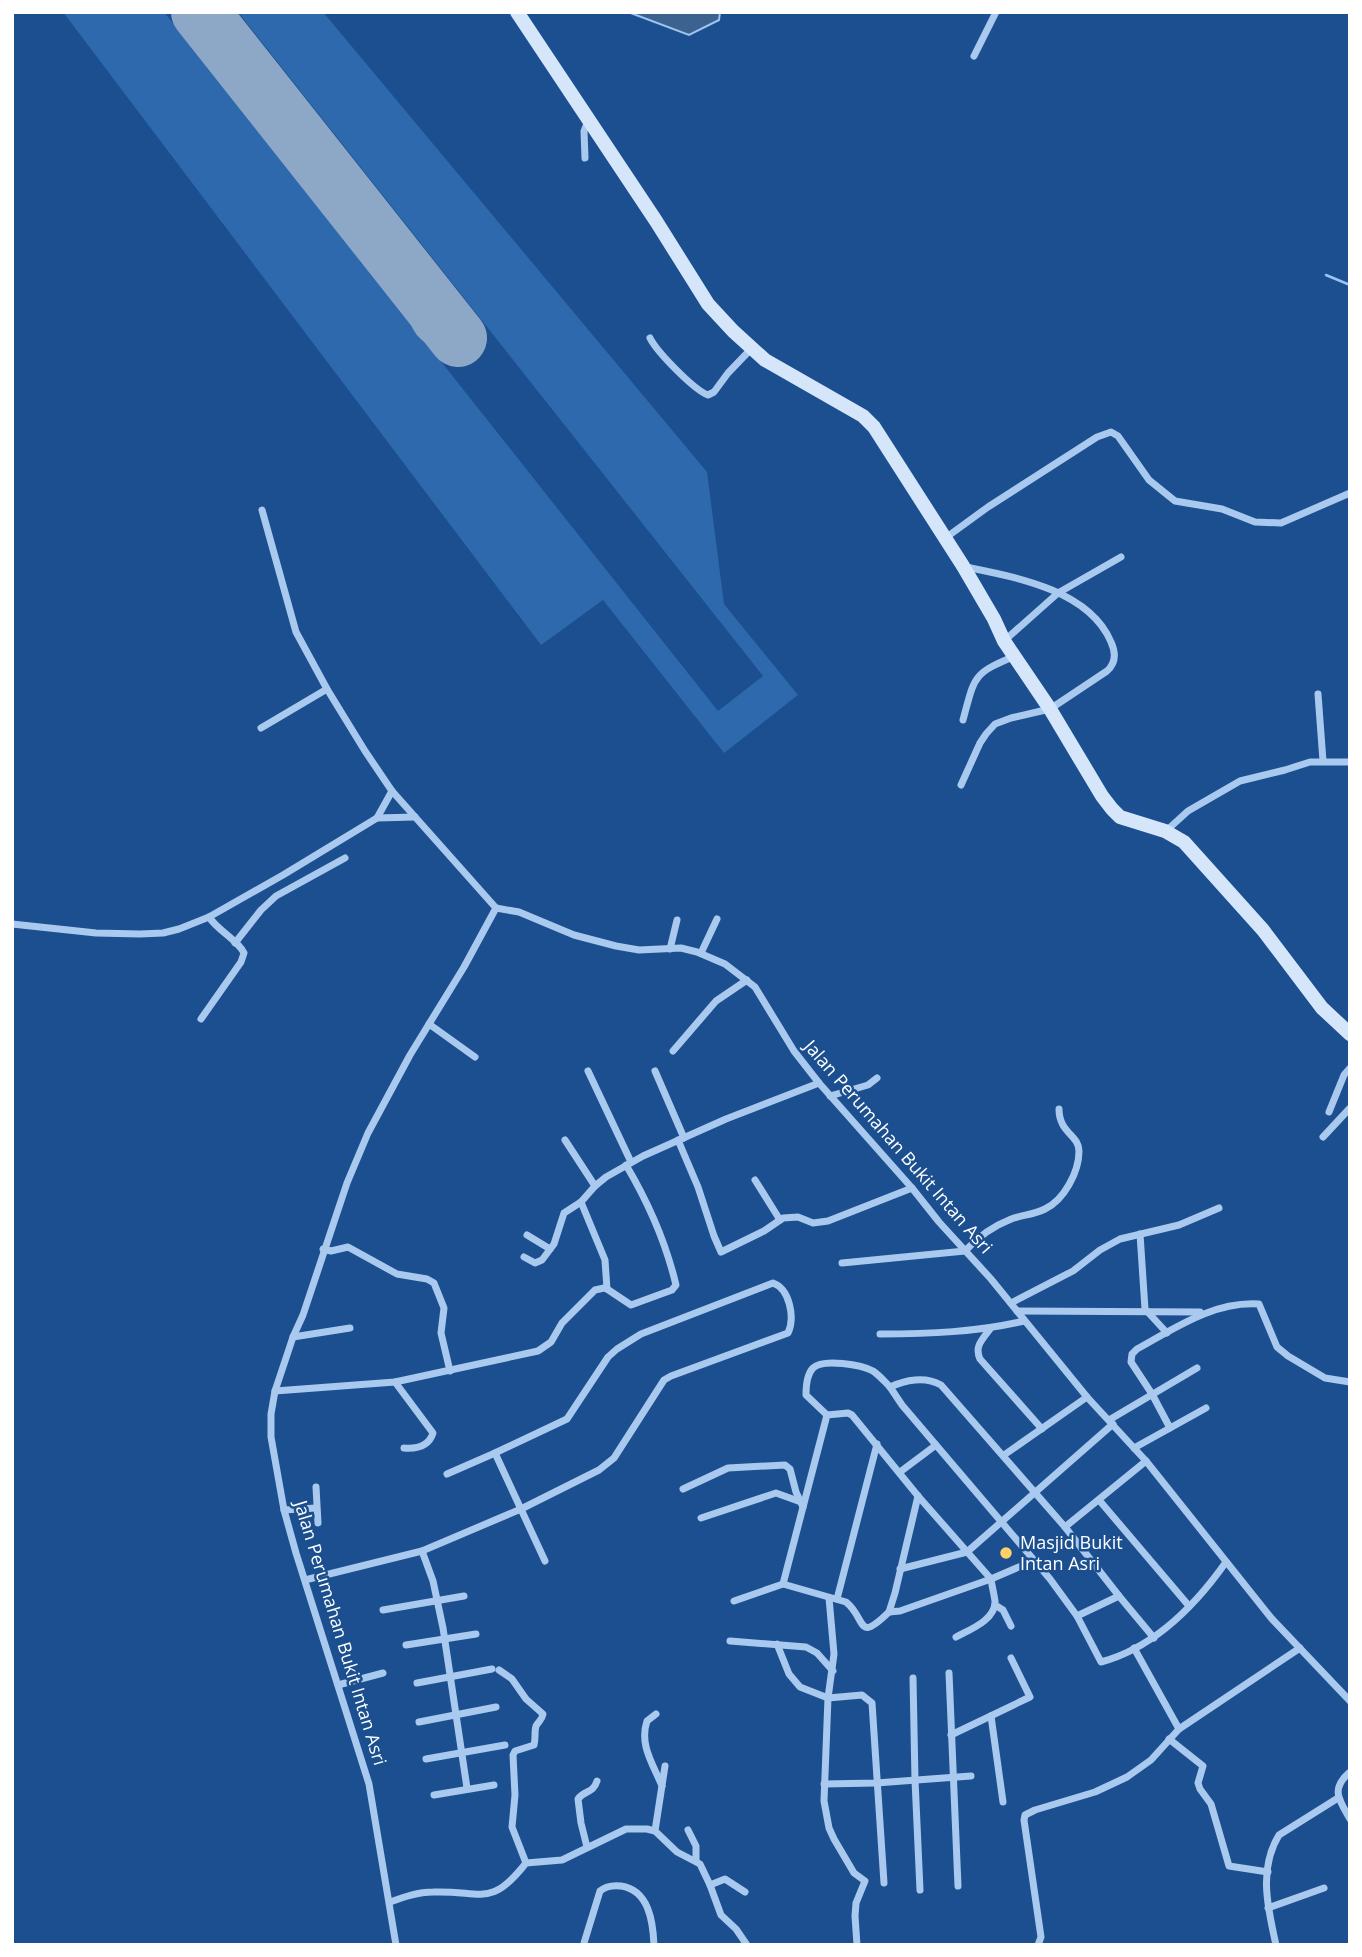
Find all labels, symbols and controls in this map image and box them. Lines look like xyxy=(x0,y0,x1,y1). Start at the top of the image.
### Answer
street label: Jalan Perumahan Bukit Intan Asri xyxy=(798,1033,998,1258)
street label: Jalan Perumahan Bukit Intan Asri xyxy=(289,1495,393,1768)
place label: Masjid Bukit Intan Asri xyxy=(1020,1530,1123,1575)
marker: Masjid Bukit Intan Asri xyxy=(998,1545,1014,1561)

